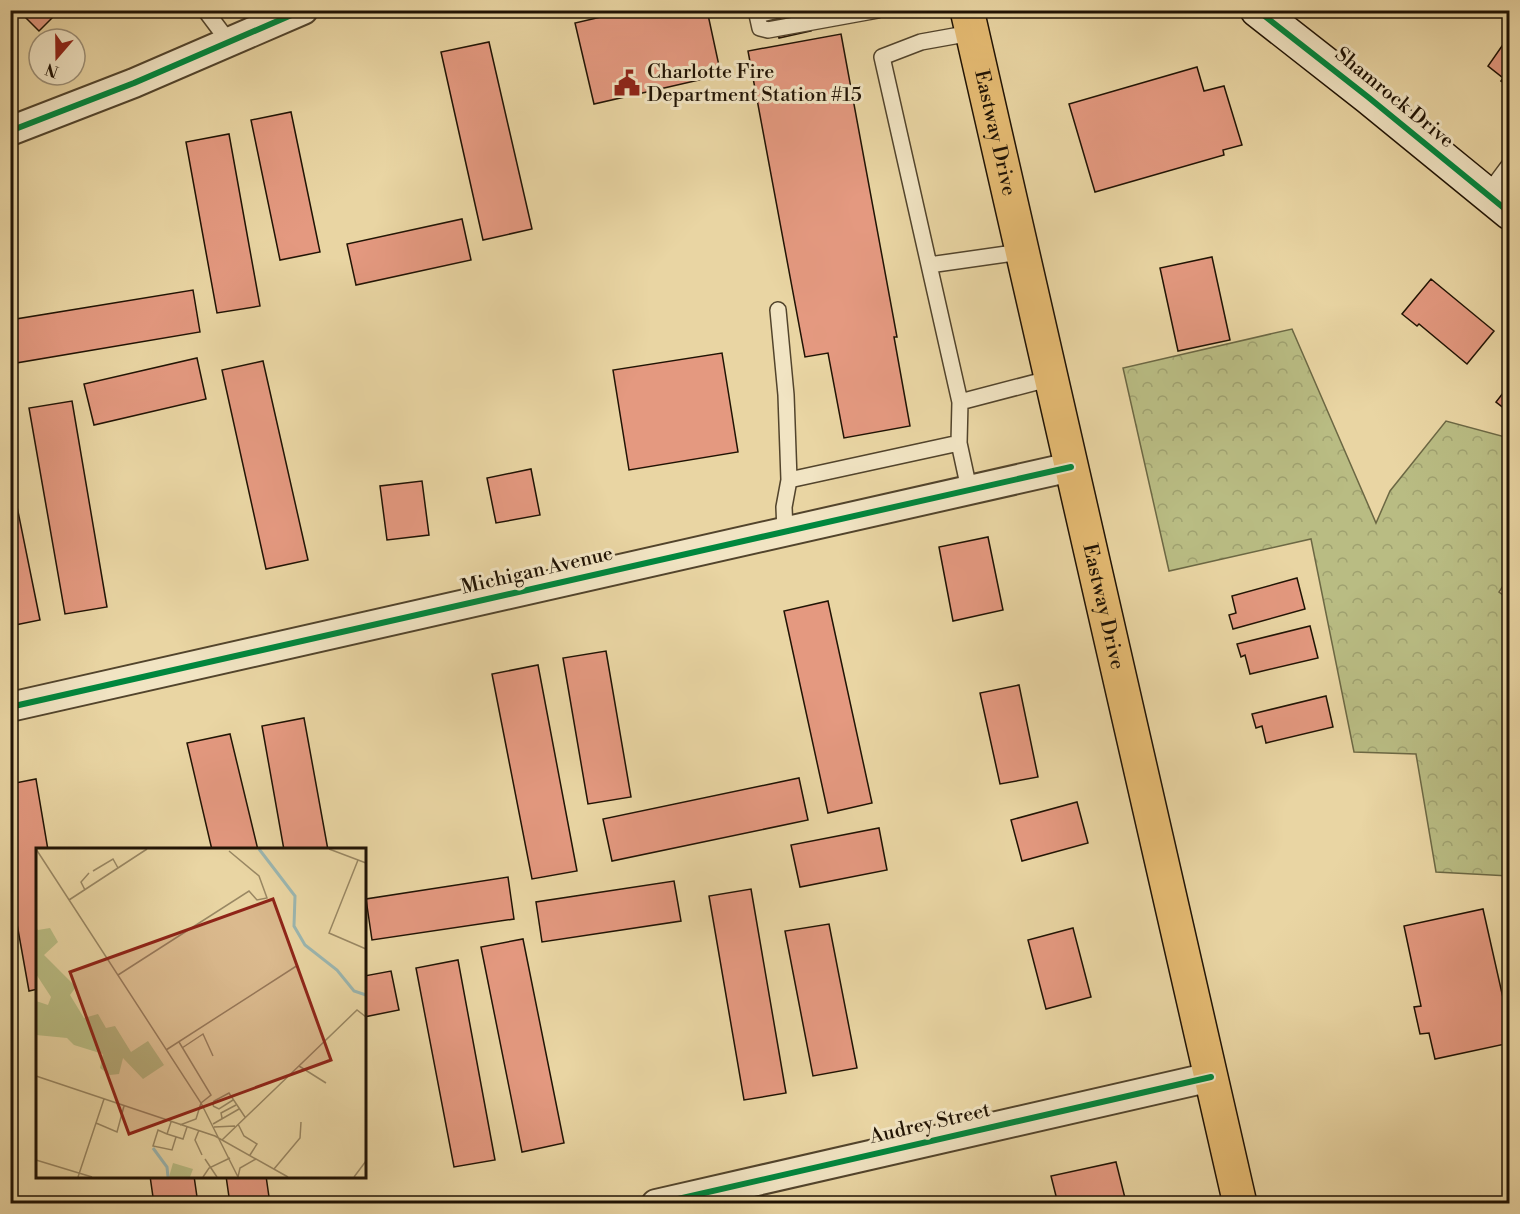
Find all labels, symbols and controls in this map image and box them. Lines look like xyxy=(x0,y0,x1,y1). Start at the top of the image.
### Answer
north arrow xyxy=(27,27,87,87)
street label: Shamrock Drive xyxy=(1329,42,1459,154)
text: N xyxy=(43,58,62,82)
place label: Charlotte Fire Department Station #15 xyxy=(647,60,862,108)
street label: Eastway Drive xyxy=(969,67,1022,198)
public building icon: Charlotte Fire Department Station #15 xyxy=(612,68,642,98)
street label: Michigan Avenue xyxy=(459,541,615,601)
street label: Eastway Drive xyxy=(1077,541,1130,672)
inset map xyxy=(36,848,366,1178)
street label: Audrey Street xyxy=(866,1098,993,1150)

